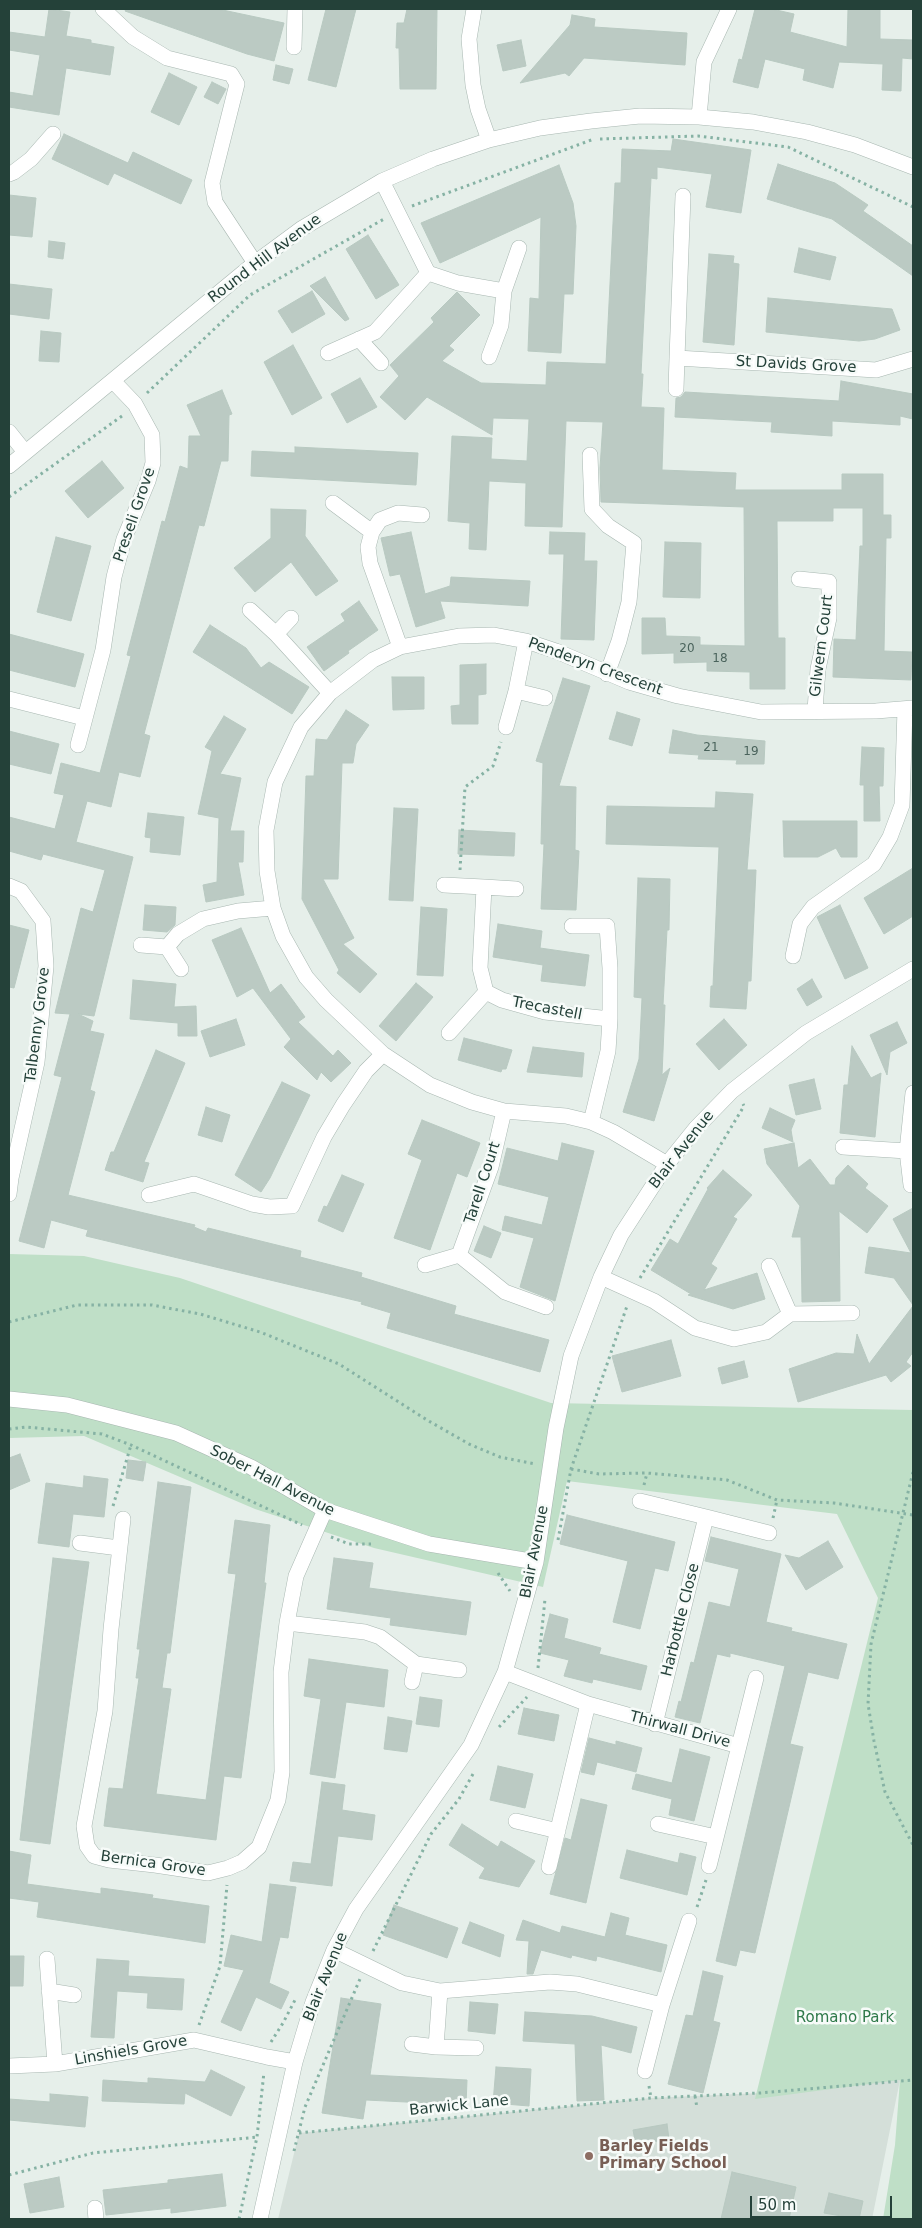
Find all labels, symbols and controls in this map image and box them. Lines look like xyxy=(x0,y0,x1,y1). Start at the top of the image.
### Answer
street label: Round Hill Avenue xyxy=(205,211,325,307)
street label: St Davids Grove xyxy=(735,353,857,377)
street label: Preseli Grove xyxy=(110,465,160,565)
street label: Gilwern Court xyxy=(807,594,837,698)
street label: Penderyn Crescent xyxy=(525,634,665,700)
house number: 20 xyxy=(679,642,695,656)
house number: 18 xyxy=(712,652,728,666)
house number: 21 xyxy=(703,741,719,755)
house number: 19 xyxy=(743,745,759,759)
street label: Talbenny Grove xyxy=(22,966,54,1084)
street label: Trecastell xyxy=(511,993,583,1025)
street label: Blair Avenue xyxy=(646,1107,718,1193)
street label: Tarell Court xyxy=(461,1140,505,1226)
street label: Sober Hall Avenue xyxy=(207,1442,337,1520)
street label: Blair Avenue xyxy=(517,1504,553,1600)
street label: Harbottle Close xyxy=(658,1561,704,1679)
street label: Thirwall Drive xyxy=(628,1708,732,1752)
street label: Bernica Grove xyxy=(99,1848,207,1880)
street label: Blair Avenue xyxy=(300,1930,352,2024)
park label: Romano Park xyxy=(796,2009,894,2027)
street label: Linshiels Grove xyxy=(73,2032,189,2070)
street label: Barwick Lane xyxy=(408,2092,510,2120)
place label: Barley Fields Primary School xyxy=(599,2138,727,2173)
marker: Barley Fields Primary School xyxy=(583,2150,595,2162)
scale bar xyxy=(752,2186,894,2218)
text: 50 m xyxy=(758,2196,796,2214)

